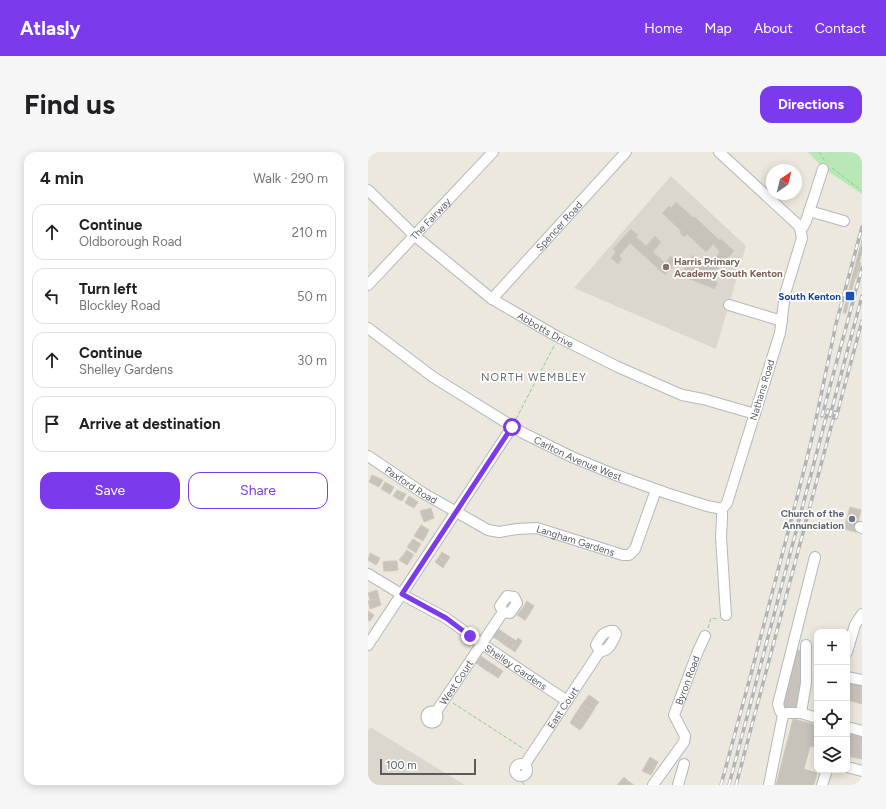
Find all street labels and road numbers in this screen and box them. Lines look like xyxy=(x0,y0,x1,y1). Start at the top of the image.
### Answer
street label: The Fairway xyxy=(407,194,454,243)
street label: Spencer Road xyxy=(533,198,585,253)
street label: Abbotts Drive xyxy=(515,309,576,351)
street label: Nathans Road xyxy=(747,358,777,422)
street label: Carlton Avenue West xyxy=(532,433,624,483)
street label: Paxford Road xyxy=(383,463,440,506)
street label: Langham Gardens xyxy=(535,522,617,559)
street label: Shelley Gardens xyxy=(482,641,550,693)
street label: Byron Road xyxy=(672,654,702,707)
street label: West Court xyxy=(436,657,476,707)
street label: East Court xyxy=(544,684,581,731)

